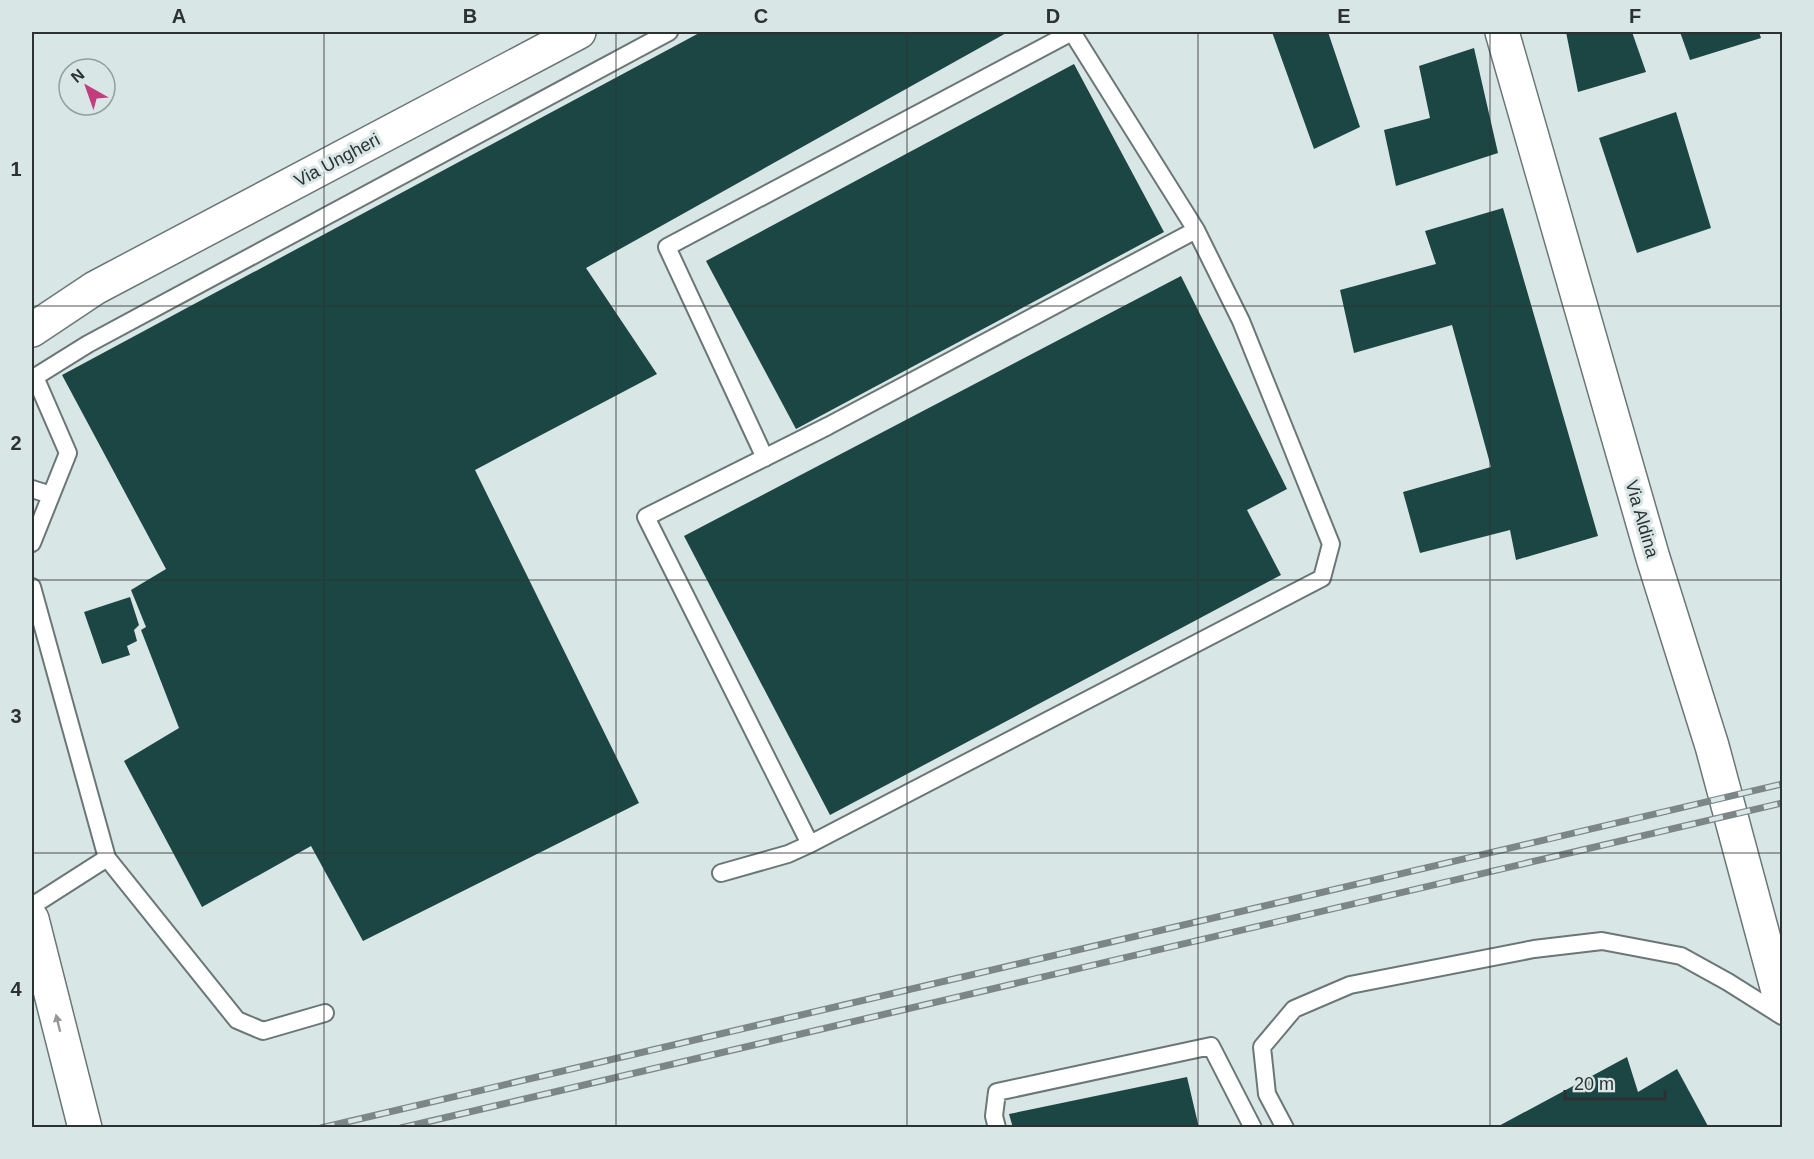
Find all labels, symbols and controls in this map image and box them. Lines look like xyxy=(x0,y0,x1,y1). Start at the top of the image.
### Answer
text: A xyxy=(172,5,186,27)
text: B xyxy=(463,5,477,27)
text: C xyxy=(754,5,768,27)
text: D xyxy=(1046,5,1060,27)
text: E xyxy=(1337,5,1351,27)
text: F xyxy=(1629,5,1641,27)
north arrow xyxy=(57,57,117,117)
text: N xyxy=(68,66,88,86)
street label: Via Ungheri xyxy=(291,129,383,191)
text: 1 xyxy=(10,158,22,180)
text: 2 xyxy=(10,432,22,454)
street label: Via Aldina xyxy=(1621,478,1663,561)
text: 3 xyxy=(10,705,22,727)
text: 4 xyxy=(10,978,22,1000)
one-way arrow xyxy=(53,1014,62,1032)
scale bar xyxy=(1565,1063,1666,1101)
text: 20 m xyxy=(1574,1074,1614,1094)

